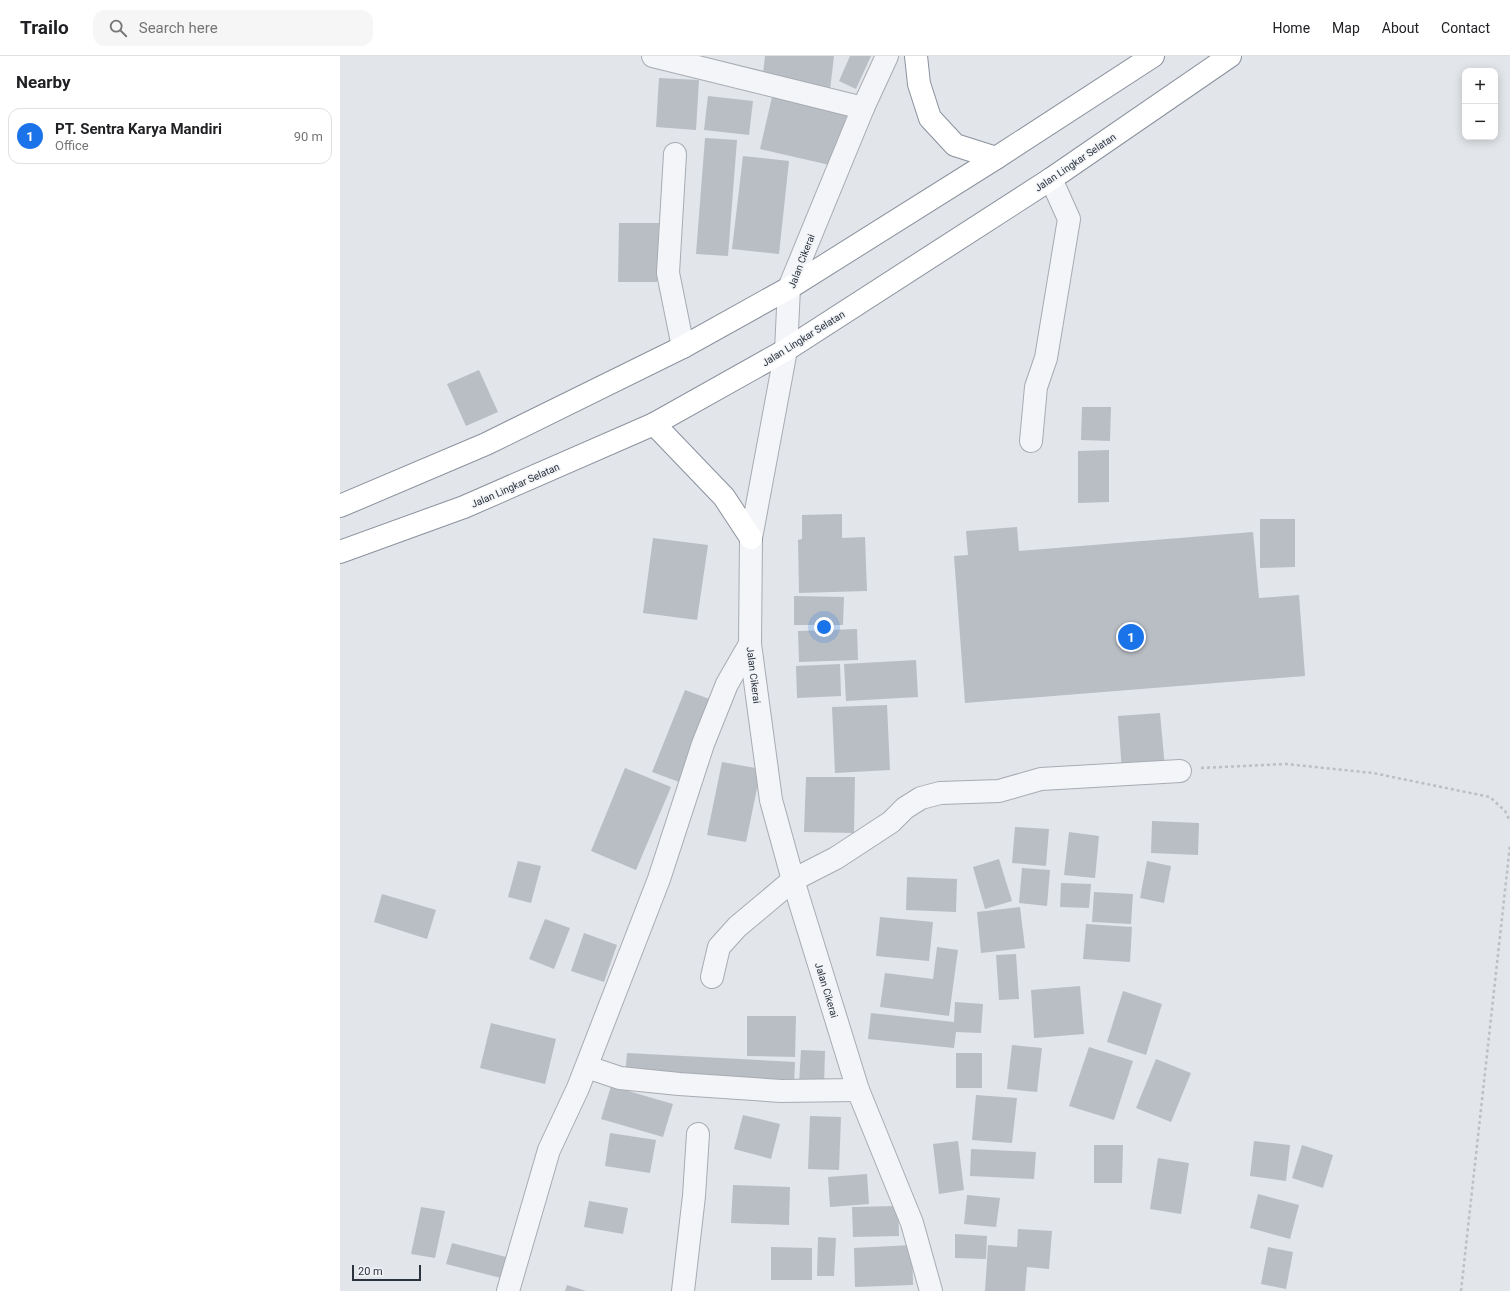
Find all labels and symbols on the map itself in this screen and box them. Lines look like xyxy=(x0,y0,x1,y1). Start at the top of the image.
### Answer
street label: Jalan Lingkar Selatan xyxy=(1033,131,1118,194)
street label: Jalan Cikerai xyxy=(786,233,817,290)
street label: Jalan Lingkar Selatan xyxy=(760,308,847,368)
street label: Jalan Lingkar Selatan xyxy=(469,461,561,510)
your location xyxy=(814,617,834,637)
pin: 1 xyxy=(1118,622,1144,652)
street label: Jalan Cikerai xyxy=(745,646,762,704)
street label: Jalan Cikerai xyxy=(813,961,840,1019)
scale bar xyxy=(352,1263,421,1282)

